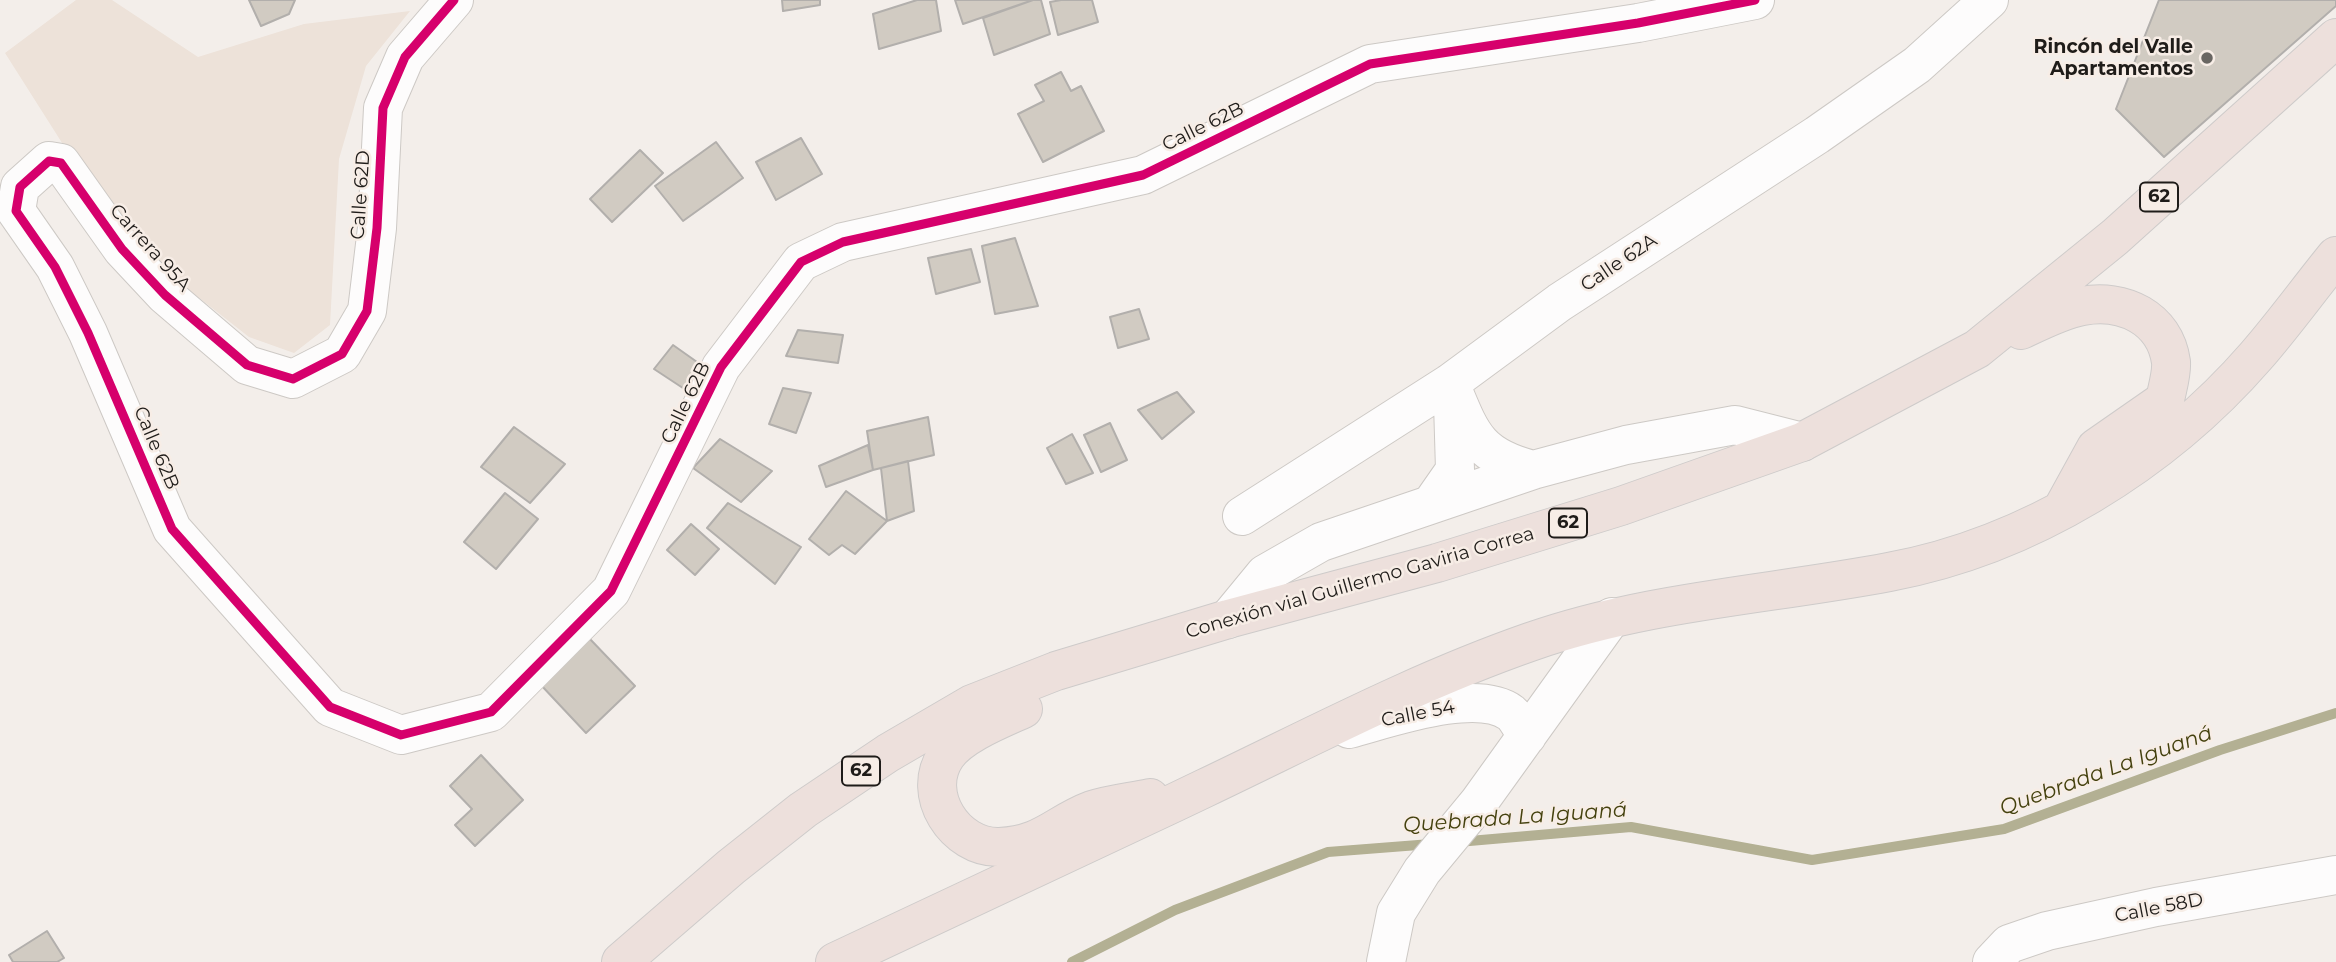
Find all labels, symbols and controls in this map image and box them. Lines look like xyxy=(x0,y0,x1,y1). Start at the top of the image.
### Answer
place label: Rincón del Valle Apartamentos xyxy=(2034,36,2193,80)
marker: Rincón del Valle Apartamentos xyxy=(2199,50,2215,66)
street label: Calle 62B xyxy=(1159,97,1247,157)
street label: Calle 62D xyxy=(347,150,375,240)
road number: 62 xyxy=(2140,182,2178,212)
street label: Carrera 95A xyxy=(105,200,195,296)
street label: Calle 62A xyxy=(1576,229,1662,297)
street label: Calle 62B xyxy=(656,359,716,447)
street label: Calle 62B xyxy=(128,403,184,493)
road number: 62 xyxy=(1549,508,1587,538)
street label: Conexión vial Guillermo Gaviria Correa xyxy=(1183,522,1537,644)
street label: Calle 54 xyxy=(1379,696,1457,732)
water label: Quebrada La Iguaná xyxy=(1996,721,2216,821)
road number: 62 xyxy=(842,756,880,786)
water label: Quebrada La Iguaná xyxy=(1402,798,1628,838)
street label: Calle 58D xyxy=(2113,888,2205,928)

